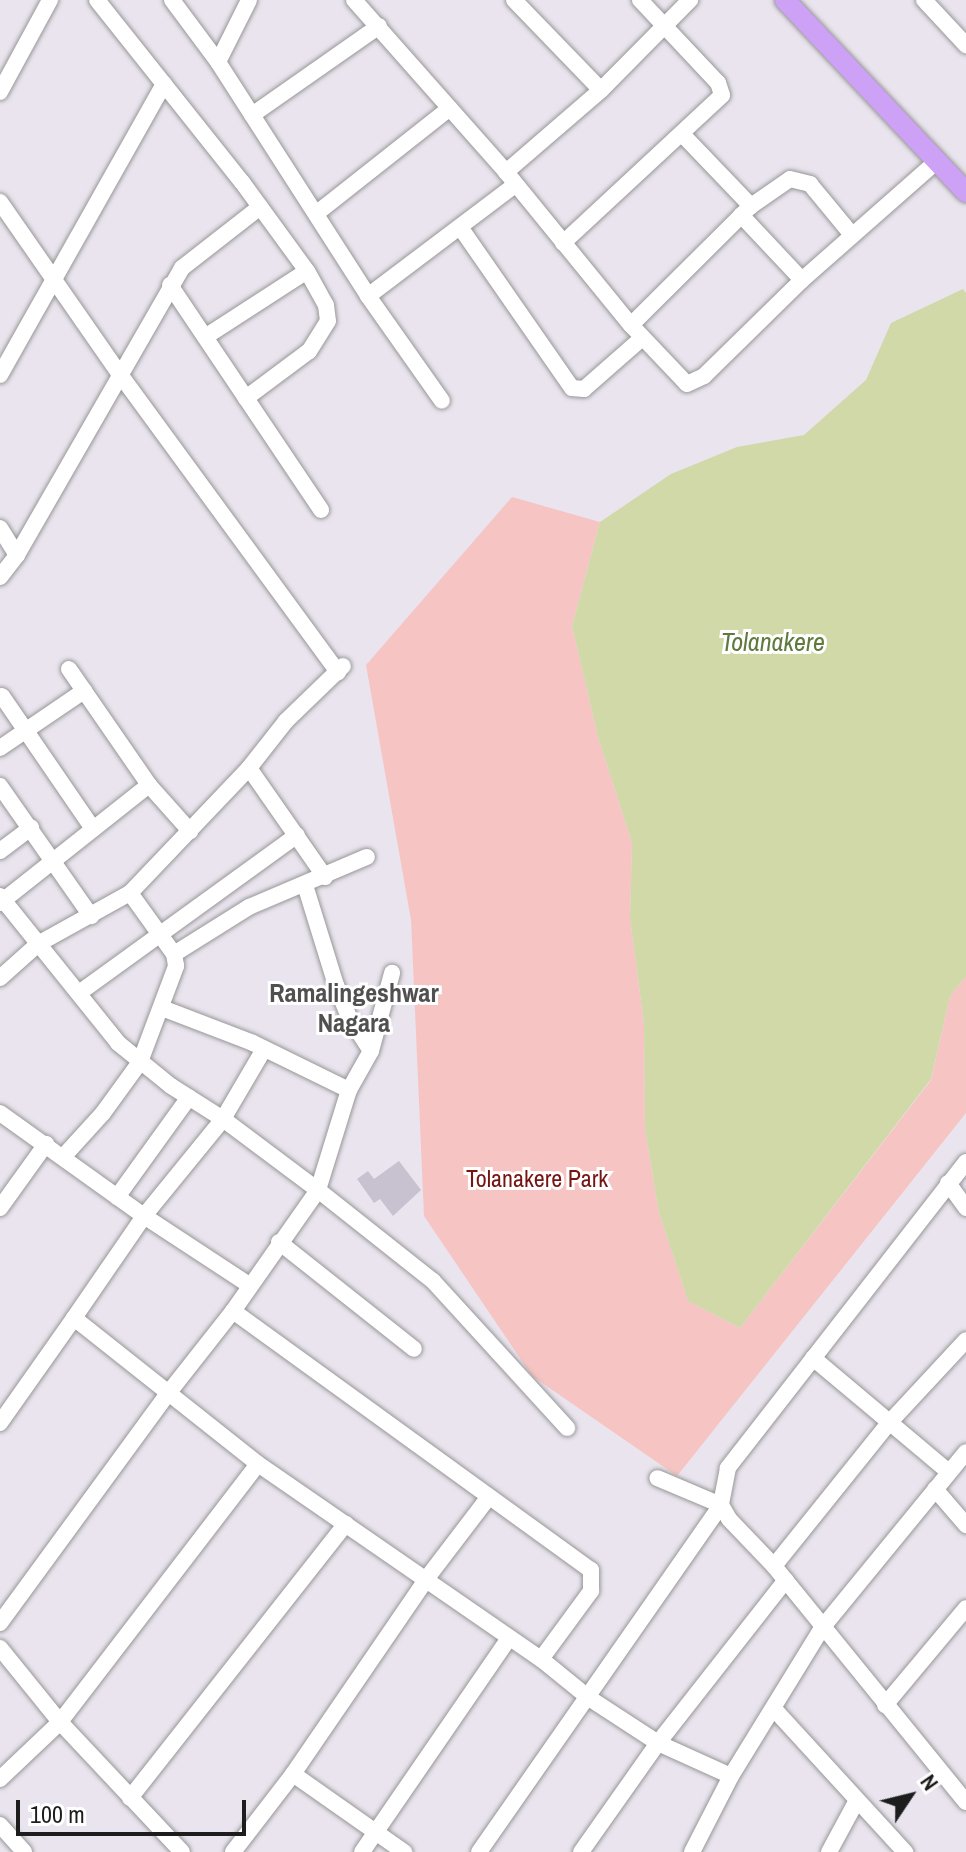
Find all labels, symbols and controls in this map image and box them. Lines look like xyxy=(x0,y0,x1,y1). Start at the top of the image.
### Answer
water label: Tolanakere xyxy=(721,626,825,658)
district label: Ramalingeshwar Nagara xyxy=(269,977,439,1038)
park label: Tolanakere Park xyxy=(466,1165,608,1193)
north arrow xyxy=(870,1756,950,1836)
text: N xyxy=(914,1768,946,1796)
scale bar xyxy=(20,1784,250,1834)
text: 100 m xyxy=(30,1798,85,1830)

